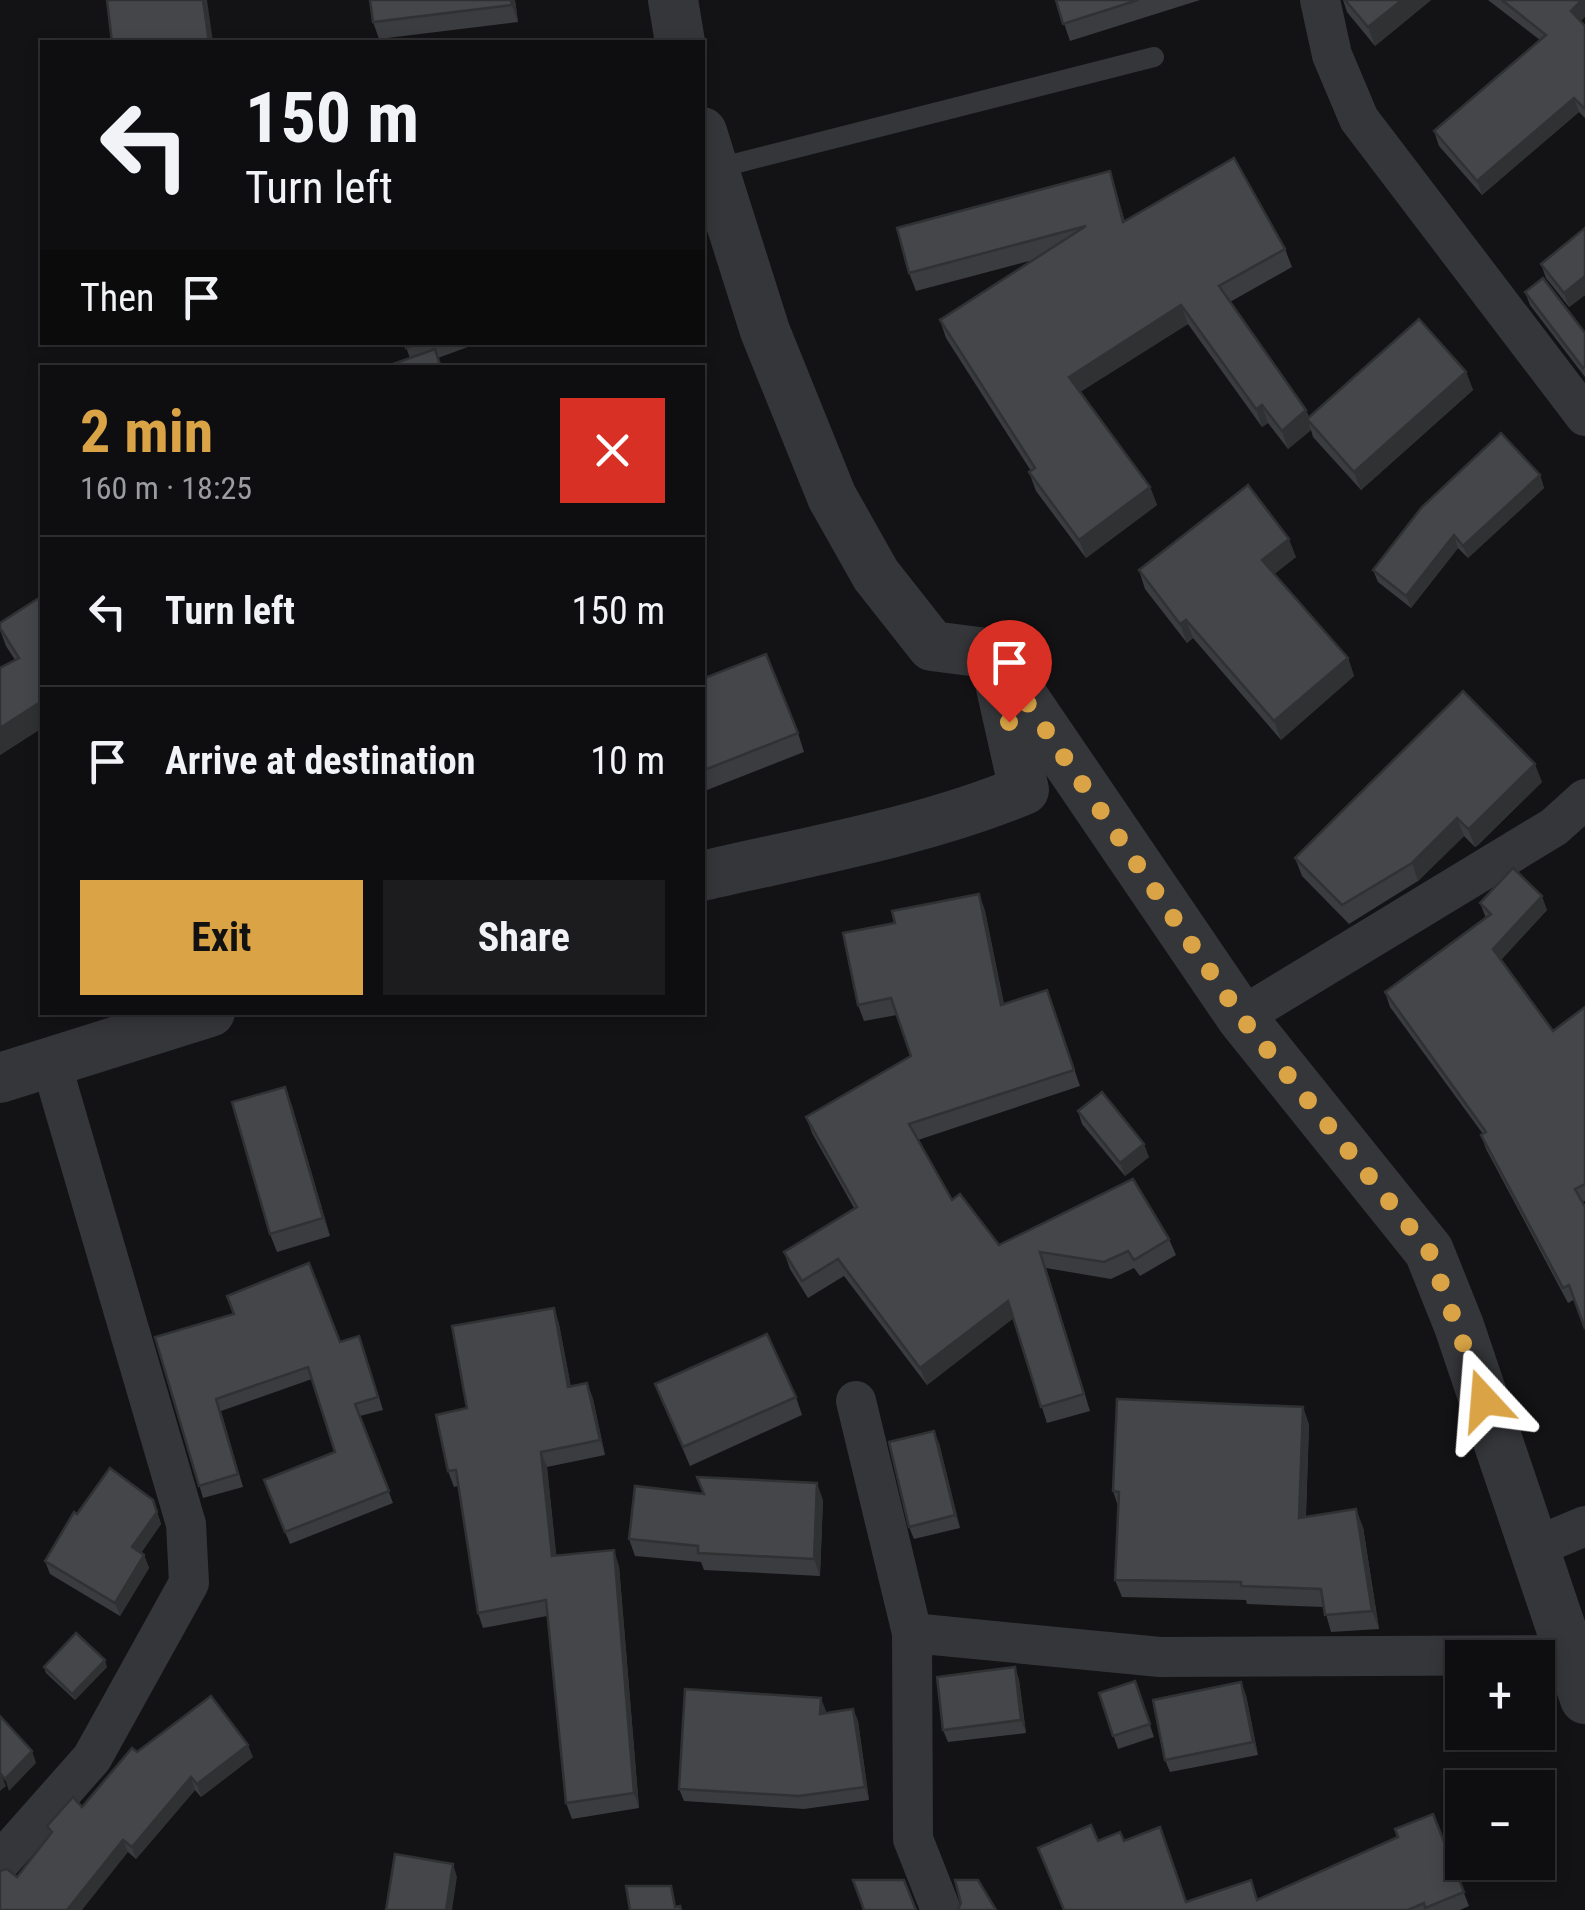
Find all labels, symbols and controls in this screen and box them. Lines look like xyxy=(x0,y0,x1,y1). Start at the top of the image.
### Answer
text: 150 m xyxy=(245,77,419,159)
icon: left xyxy=(80,80,210,210)
text: Turn left xyxy=(245,161,393,214)
icon: arrive xyxy=(174,270,229,325)
text: Then xyxy=(80,276,154,320)
text: 2 min xyxy=(80,396,213,467)
button: close xyxy=(560,398,665,503)
text: 160 m · 18:25 xyxy=(80,469,252,507)
icon: left xyxy=(80,584,135,639)
text: Turn left xyxy=(165,589,295,633)
text: 150 m xyxy=(571,589,665,633)
pin xyxy=(967,620,1052,723)
icon: arrive xyxy=(982,635,1037,690)
icon: arrive xyxy=(80,734,135,789)
text: Arrive at destination xyxy=(165,739,475,783)
text: 10 m xyxy=(590,739,665,783)
button: Exit xyxy=(80,880,363,995)
button: Share xyxy=(383,880,665,995)
position arrow xyxy=(1432,1348,1536,1452)
map controls xyxy=(1445,1640,1555,1880)
button: + xyxy=(1445,1640,1555,1750)
button: − xyxy=(1445,1770,1555,1880)

